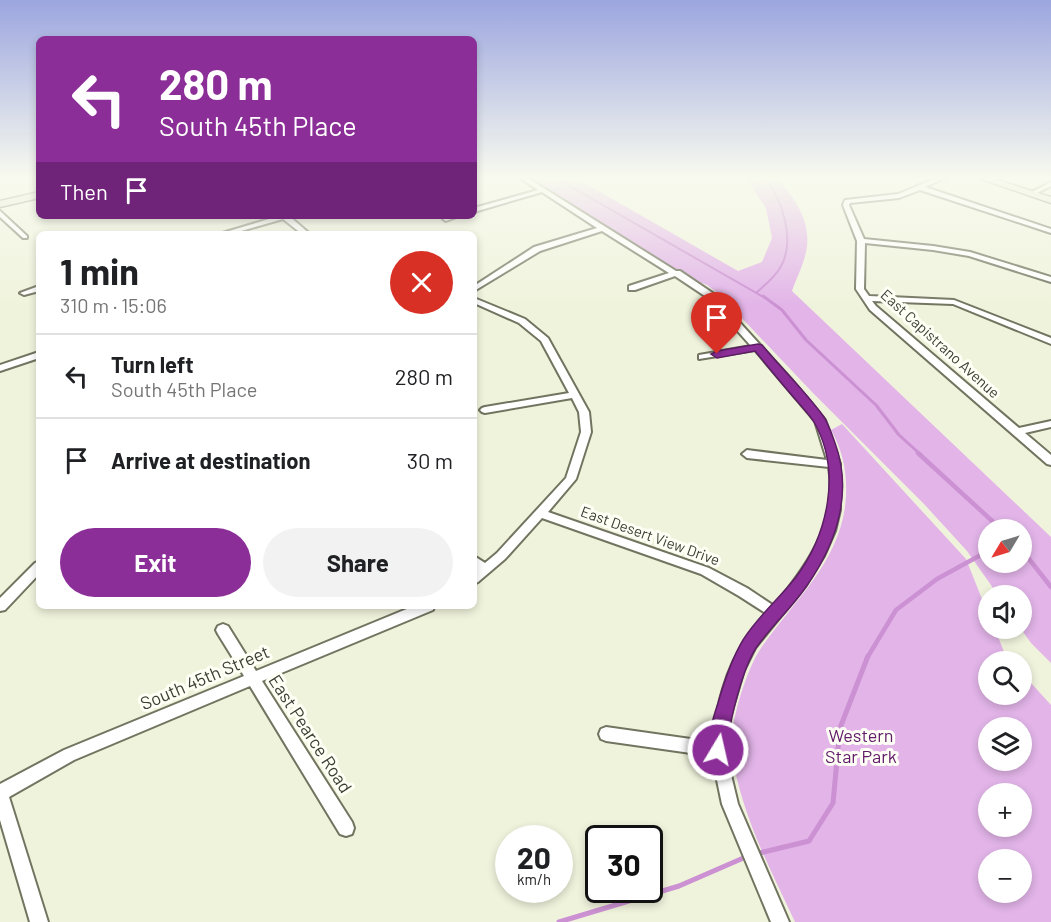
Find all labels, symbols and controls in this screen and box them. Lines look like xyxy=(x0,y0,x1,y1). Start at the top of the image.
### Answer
text: 280 m xyxy=(159,58,273,108)
icon: left xyxy=(60,60,138,138)
text: South 45th Place xyxy=(159,109,357,141)
icon: arrive xyxy=(120,174,153,207)
text: Then xyxy=(60,178,108,204)
text: 1 min xyxy=(60,249,139,292)
button: close xyxy=(390,251,453,314)
street label: East Capistrano Avenue xyxy=(878,285,1004,401)
pin xyxy=(691,292,742,354)
text: 310 m · 15:06 xyxy=(60,293,167,317)
icon: arrive xyxy=(700,301,733,334)
text: Turn left xyxy=(111,351,194,377)
icon: left xyxy=(60,360,93,393)
text: 280 m xyxy=(395,363,453,389)
text: South 45th Place xyxy=(111,377,257,401)
icon: arrive xyxy=(60,444,93,477)
text: Arrive at destination xyxy=(111,447,310,473)
text: 30 m xyxy=(407,447,453,473)
street label: East Desert View Drive xyxy=(578,502,722,569)
north arrow xyxy=(978,519,1032,573)
map controls xyxy=(978,519,1032,903)
button: Exit xyxy=(60,528,251,597)
button: Share xyxy=(263,528,453,597)
button: sound xyxy=(978,585,1032,639)
street label: South 45th Street xyxy=(137,640,272,714)
button: search xyxy=(978,651,1032,705)
street label: East Pearce Road xyxy=(264,670,357,797)
button: layers xyxy=(978,717,1032,771)
position arrow xyxy=(686,718,750,782)
park label: Western Star Park xyxy=(825,724,897,767)
button: + xyxy=(978,783,1032,837)
speed limit sign: 30 xyxy=(585,825,663,903)
text: 20 xyxy=(517,839,551,875)
button: − xyxy=(978,849,1032,903)
text: km/h xyxy=(517,870,551,888)

